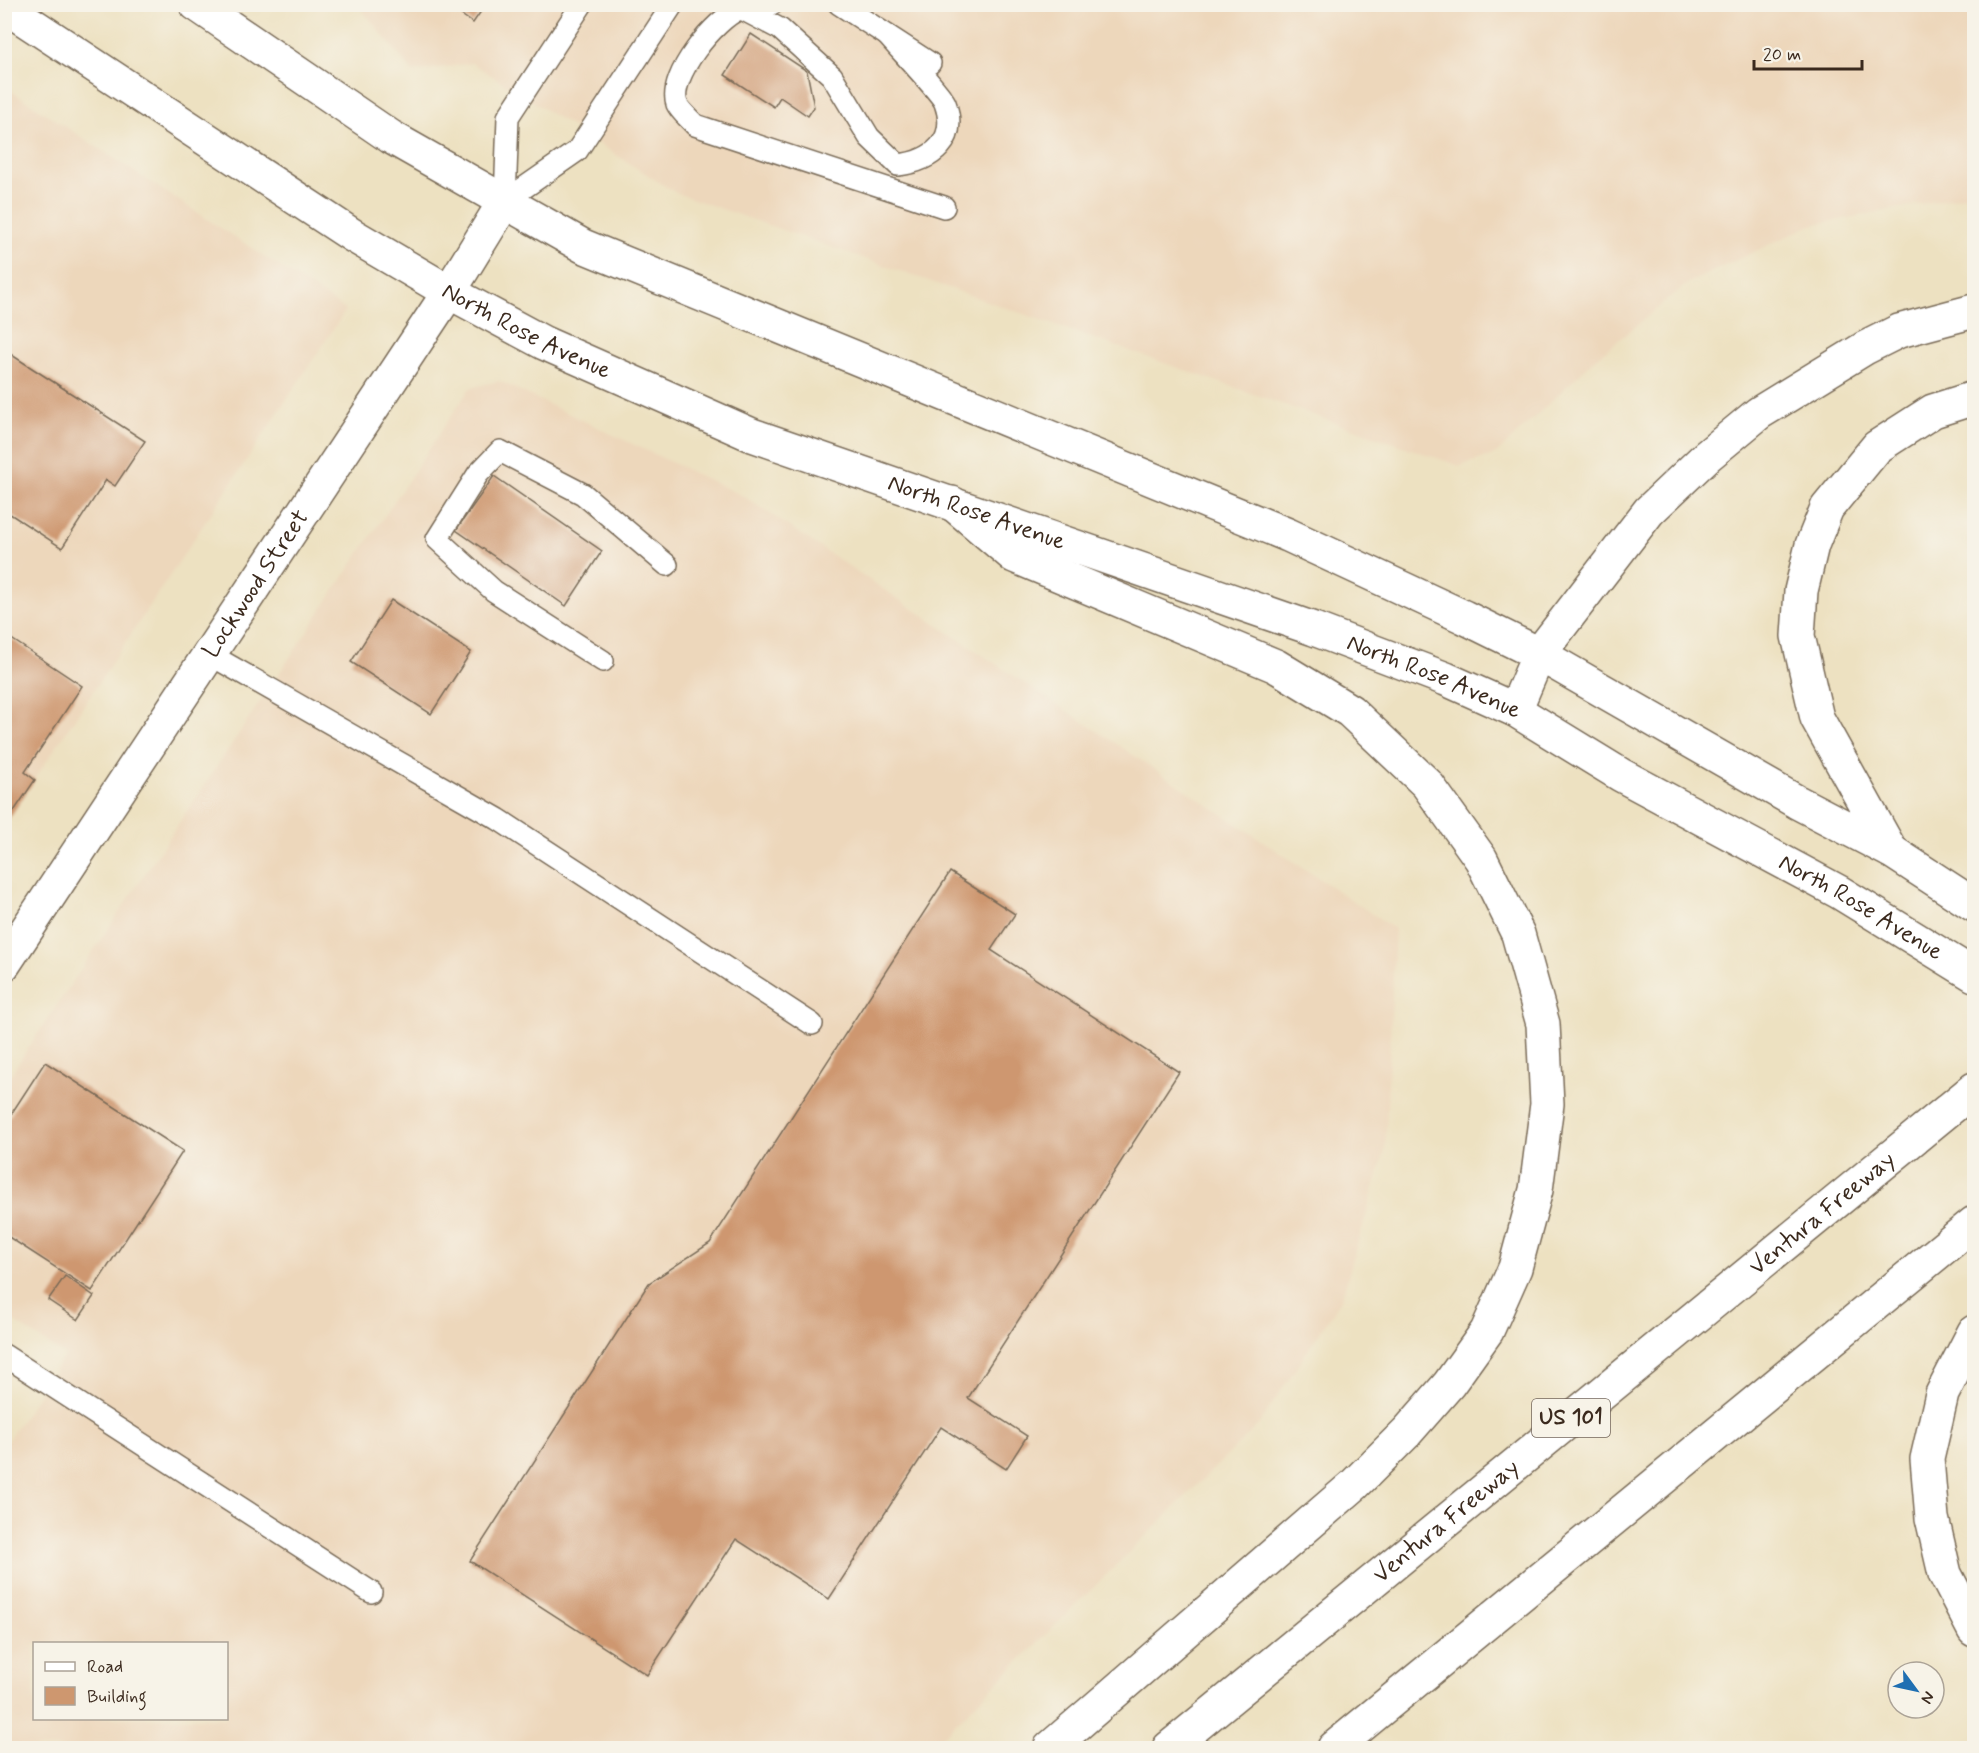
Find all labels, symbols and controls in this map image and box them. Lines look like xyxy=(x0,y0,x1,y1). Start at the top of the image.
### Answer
scale bar xyxy=(1754,33,1862,71)
text: 20 m xyxy=(1763,43,1801,67)
street label: North Rose Avenue xyxy=(436,276,616,386)
street label: North Rose Avenue xyxy=(884,468,1069,557)
street label: Lockwood Street xyxy=(195,504,316,664)
street label: North Rose Avenue xyxy=(1342,627,1526,726)
street label: North Rose Avenue xyxy=(1773,847,1949,968)
street label: Ventura Freeway xyxy=(1743,1144,1902,1282)
road number: US 101 xyxy=(1532,1399,1610,1437)
street label: Ventura Freeway xyxy=(1366,1452,1526,1590)
legend xyxy=(33,1642,228,1720)
text: Road xyxy=(87,1655,123,1679)
north arrow xyxy=(1886,1660,1946,1720)
text: Building xyxy=(87,1685,147,1711)
text: N xyxy=(1916,1687,1939,1708)

